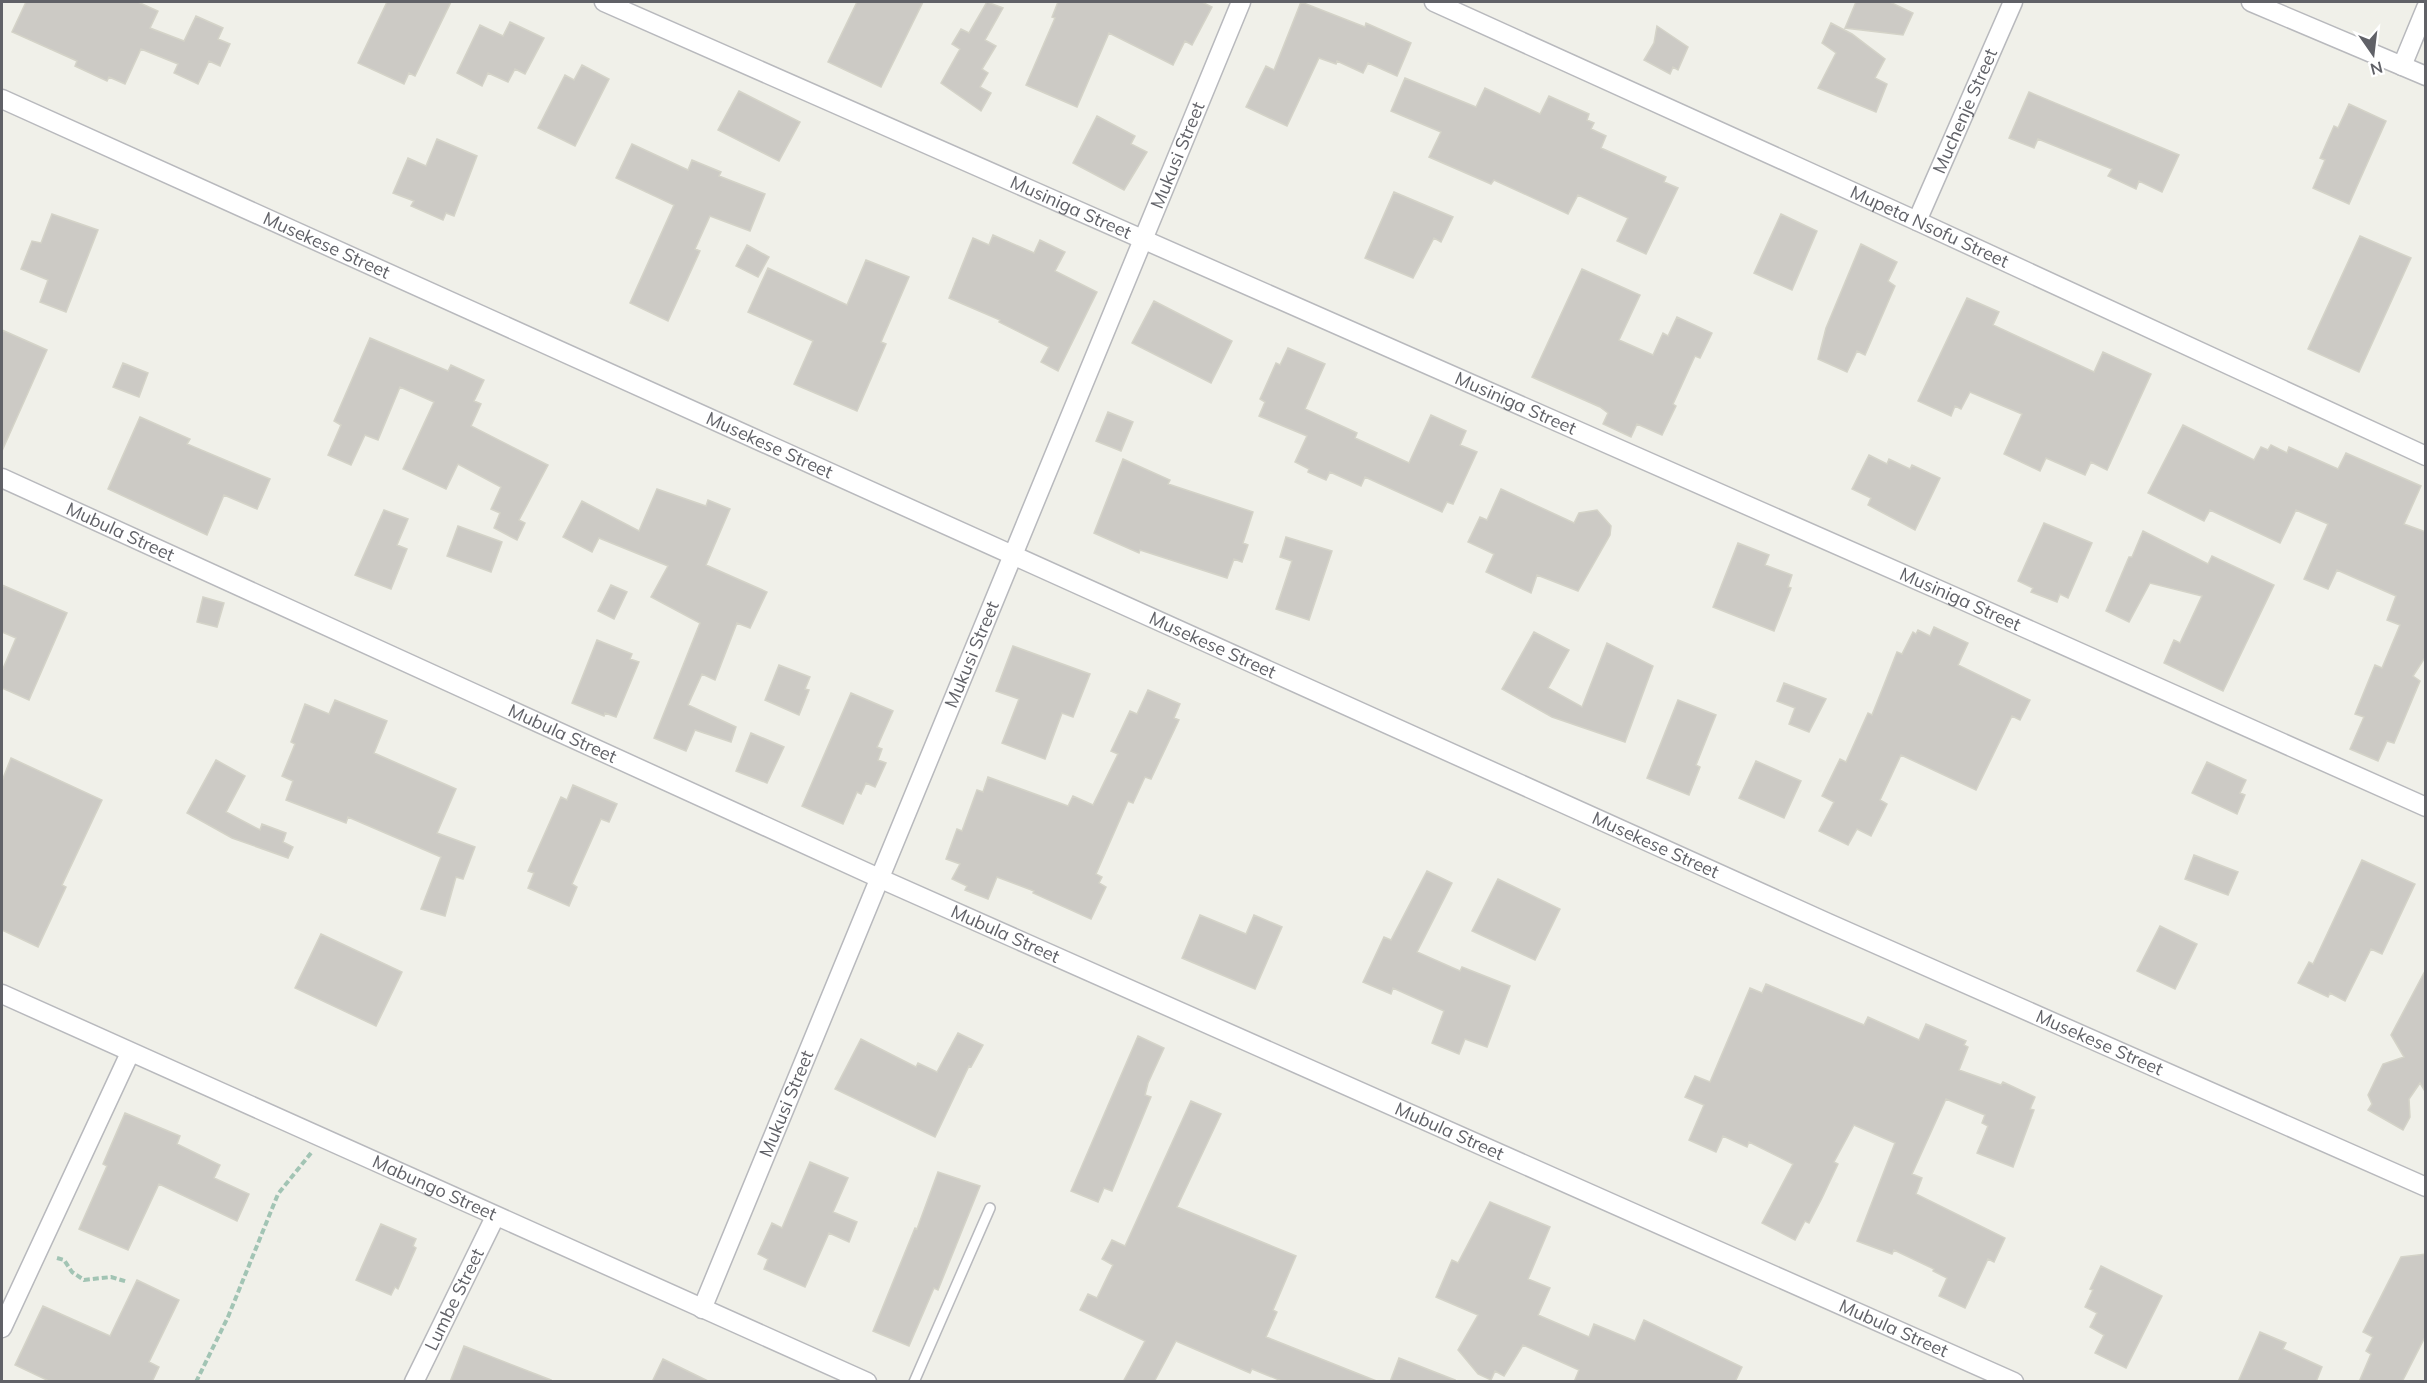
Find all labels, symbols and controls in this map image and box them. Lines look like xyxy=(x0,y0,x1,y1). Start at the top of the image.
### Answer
north arrow xyxy=(2343,24,2403,84)
street label: Muchenje Street xyxy=(1927,45,2002,177)
text: N xyxy=(2368,57,2385,80)
street label: Mukusi Street xyxy=(1145,98,1210,212)
street label: Musiniga Street xyxy=(1007,170,1135,244)
street label: Mupeta Nsofu Street xyxy=(1847,180,2012,273)
street label: Musekese Street xyxy=(260,206,394,284)
street label: Musiniga Street xyxy=(1452,366,1580,440)
street label: Musekese Street xyxy=(703,406,837,483)
street label: Mubula Street xyxy=(63,497,178,566)
street label: Musiniga Street xyxy=(1896,562,2025,636)
street label: Mukusi Street xyxy=(939,598,1004,711)
street label: Musekese Street xyxy=(1146,606,1280,683)
street label: Mubula Street xyxy=(505,699,620,768)
street label: Musekese Street xyxy=(1589,806,1723,883)
street label: Mubula Street xyxy=(947,899,1063,968)
street label: Musekese Street xyxy=(2032,1004,2167,1080)
street label: Mukusi Street xyxy=(754,1047,818,1160)
street label: Mubula Street xyxy=(1392,1097,1508,1165)
street label: Mabungo Street xyxy=(369,1150,500,1225)
street label: Lumbe Street xyxy=(419,1244,489,1354)
street label: Mubula Street xyxy=(1836,1294,1952,1362)

